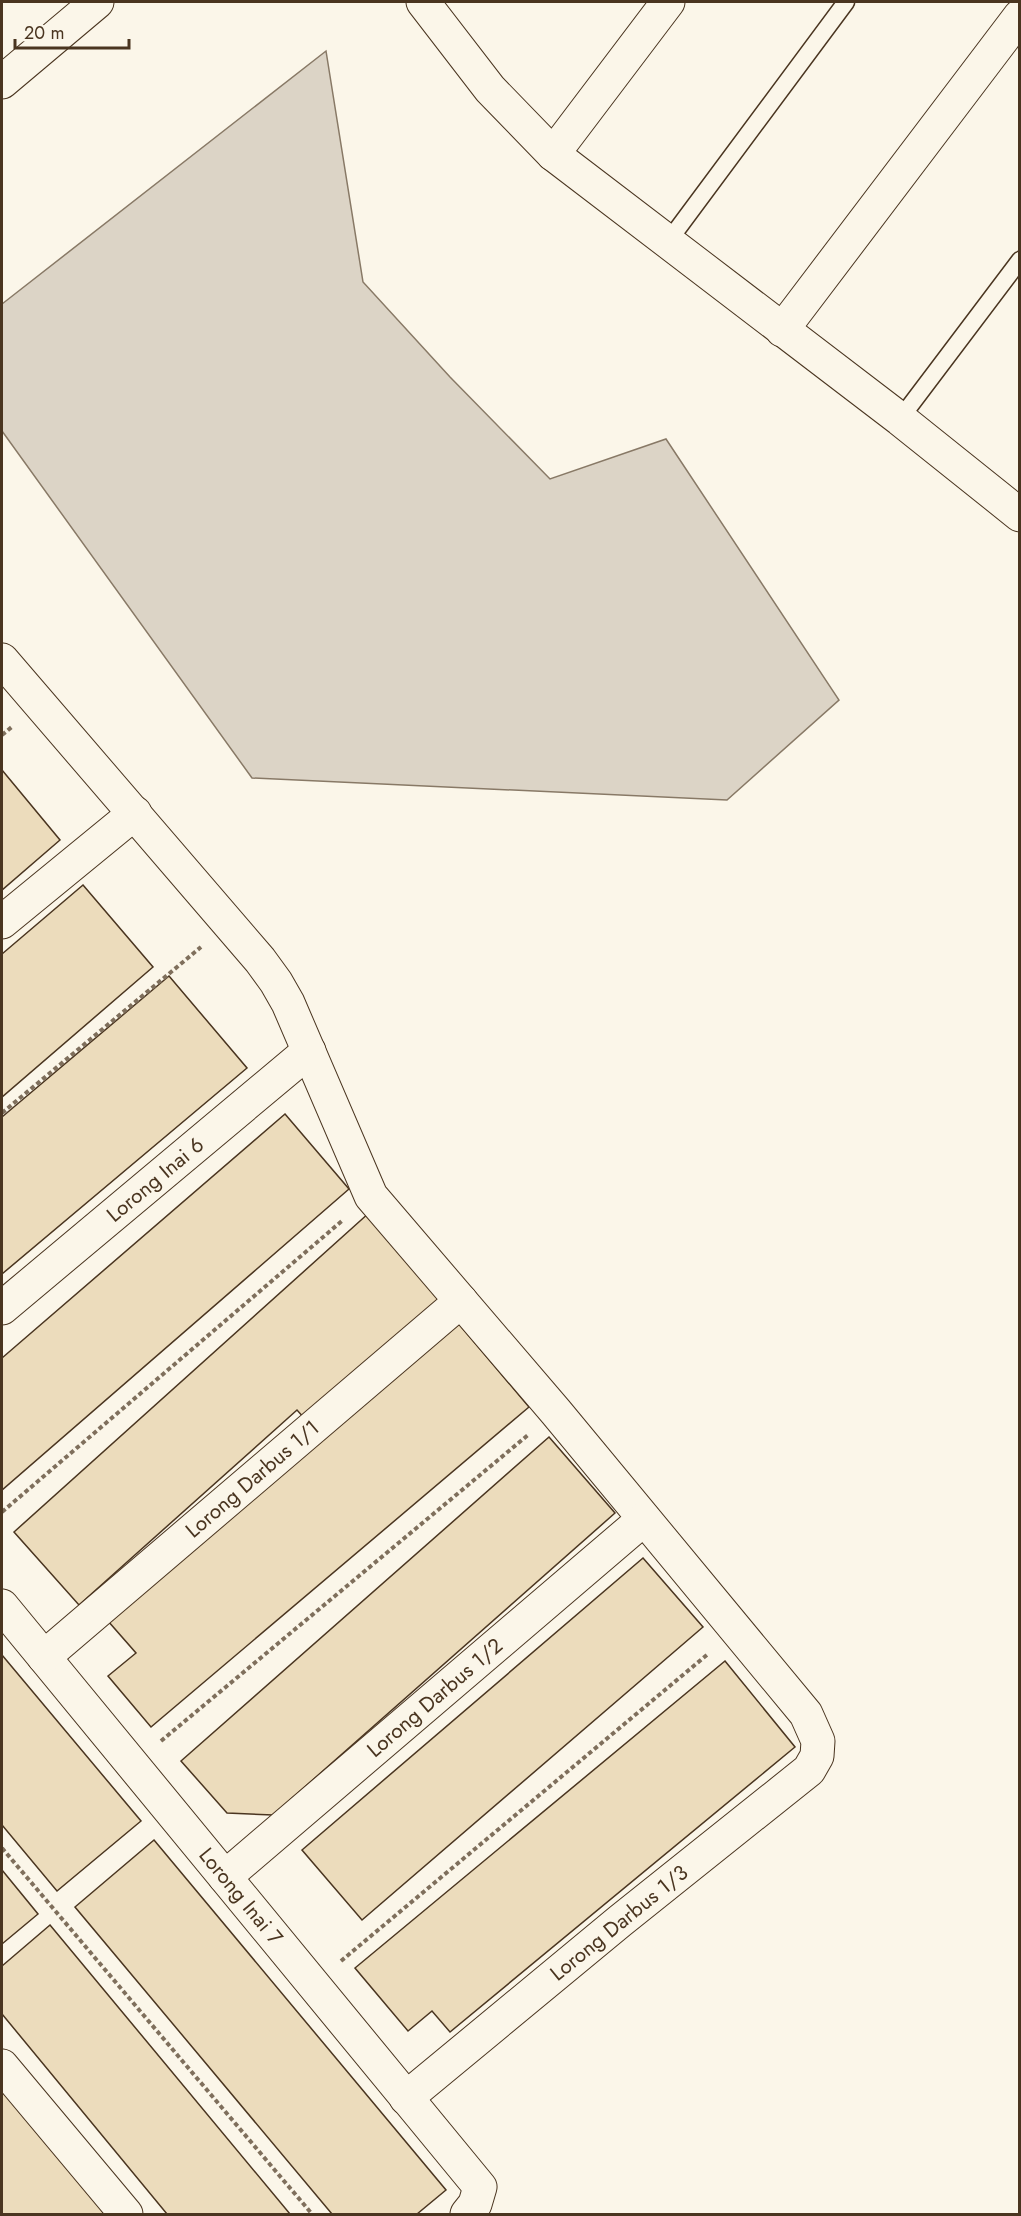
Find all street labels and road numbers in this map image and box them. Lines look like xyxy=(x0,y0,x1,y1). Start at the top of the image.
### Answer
street label: Lorong Inai 6 xyxy=(100,1130,211,1229)
street label: Lorong Darbus 1/1 xyxy=(179,1413,326,1545)
street label: Lorong Darbus 1/2 xyxy=(360,1631,509,1764)
street label: Lorong Inai 7 xyxy=(192,1841,290,1951)
street label: Lorong Darbus 1/3 xyxy=(544,1858,694,1988)

